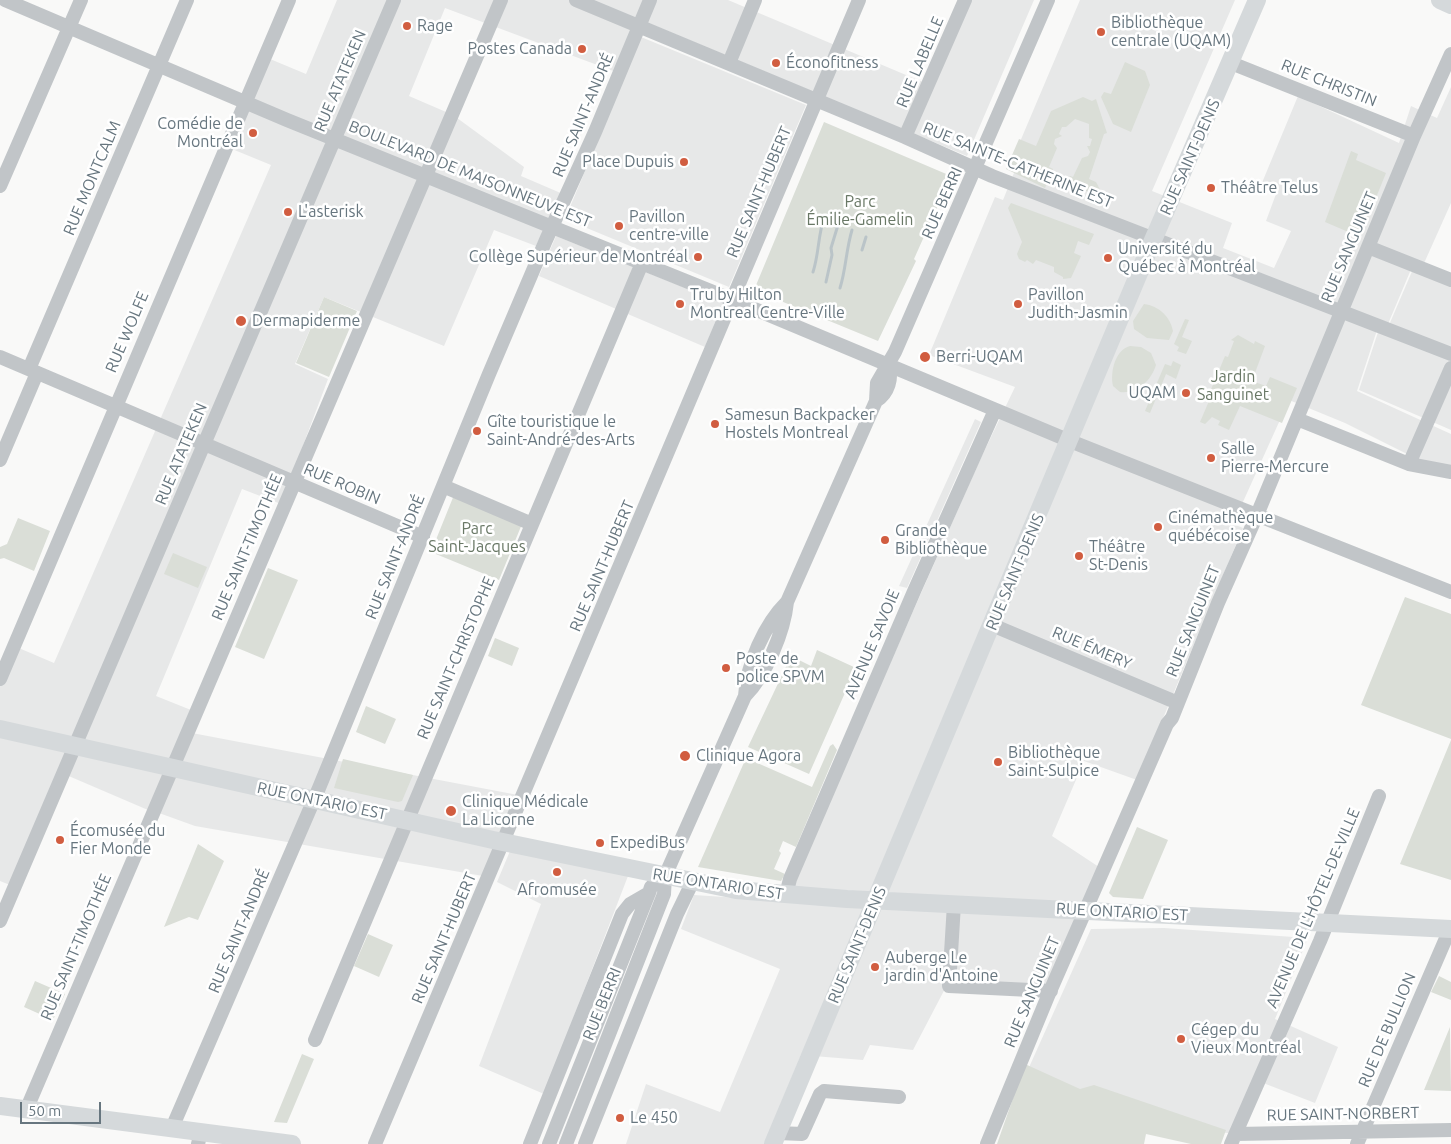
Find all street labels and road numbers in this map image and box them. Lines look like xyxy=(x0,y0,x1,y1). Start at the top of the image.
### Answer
street label: RUE LABELLE xyxy=(892,14,948,110)
street label: RUE ATATEKEN xyxy=(310,27,370,135)
street label: RUE SAINT-ANDRÉ xyxy=(548,50,618,180)
street label: RUE CHRISTIN xyxy=(1278,55,1380,111)
street label: RUE SAINT-DENIS xyxy=(1156,96,1224,218)
street label: BOULEVARD DE MAISONNEUVE EST xyxy=(346,116,594,232)
street label: RUE MONTCALM xyxy=(59,118,125,238)
street label: RUE SAINTE-CATHERINE EST xyxy=(920,118,1116,212)
street label: RUE SAINT-HUBERT xyxy=(723,123,795,261)
street label: RUE BERRI xyxy=(918,164,966,242)
street label: RUE SANGUINET xyxy=(1317,189,1381,305)
street label: RUE WOLFE xyxy=(101,289,153,375)
street label: RUE ATATEKEN xyxy=(151,400,211,508)
street label: RUE ROBIN xyxy=(301,459,383,509)
street label: RUE SAINT-TIMOTHÉE xyxy=(207,471,287,623)
street label: RUE SAINT-ANDRÉ xyxy=(361,492,429,622)
street label: RUE SAINT-HUBERT xyxy=(566,497,638,635)
street label: RUE SAINT-DENIS xyxy=(982,511,1048,633)
street label: RUE SANGUINET xyxy=(1162,562,1224,680)
street label: RUE SAINT-CHRISTOPHE xyxy=(413,574,499,742)
street label: AVENUE SAVOIE xyxy=(840,586,904,702)
street label: RUE ÉMERY xyxy=(1049,623,1135,673)
street label: RUE ONTARIO EST xyxy=(255,778,389,824)
street label: AVENUE DE L'HÔTEL-DE-VILLE xyxy=(1262,805,1364,1011)
street label: RUE ONTARIO EST xyxy=(651,864,785,904)
street label: RUE SAINT-ANDRÉ xyxy=(204,866,274,996)
street label: RUE SAINT-HUBERT xyxy=(408,869,480,1007)
street label: RUE SAINT-TIMOTHÉE xyxy=(36,871,116,1023)
street label: RUE SAINT-DENIS xyxy=(824,884,890,1006)
street label: RUE ONTARIO EST xyxy=(1056,899,1188,925)
street label: RUE SANGUINET xyxy=(1000,934,1064,1050)
street label: RUE BERRI xyxy=(579,965,625,1043)
street label: RUE DE BULLION xyxy=(1354,970,1420,1090)
street label: RUE SAINT-NORBERT xyxy=(1267,1103,1419,1125)

